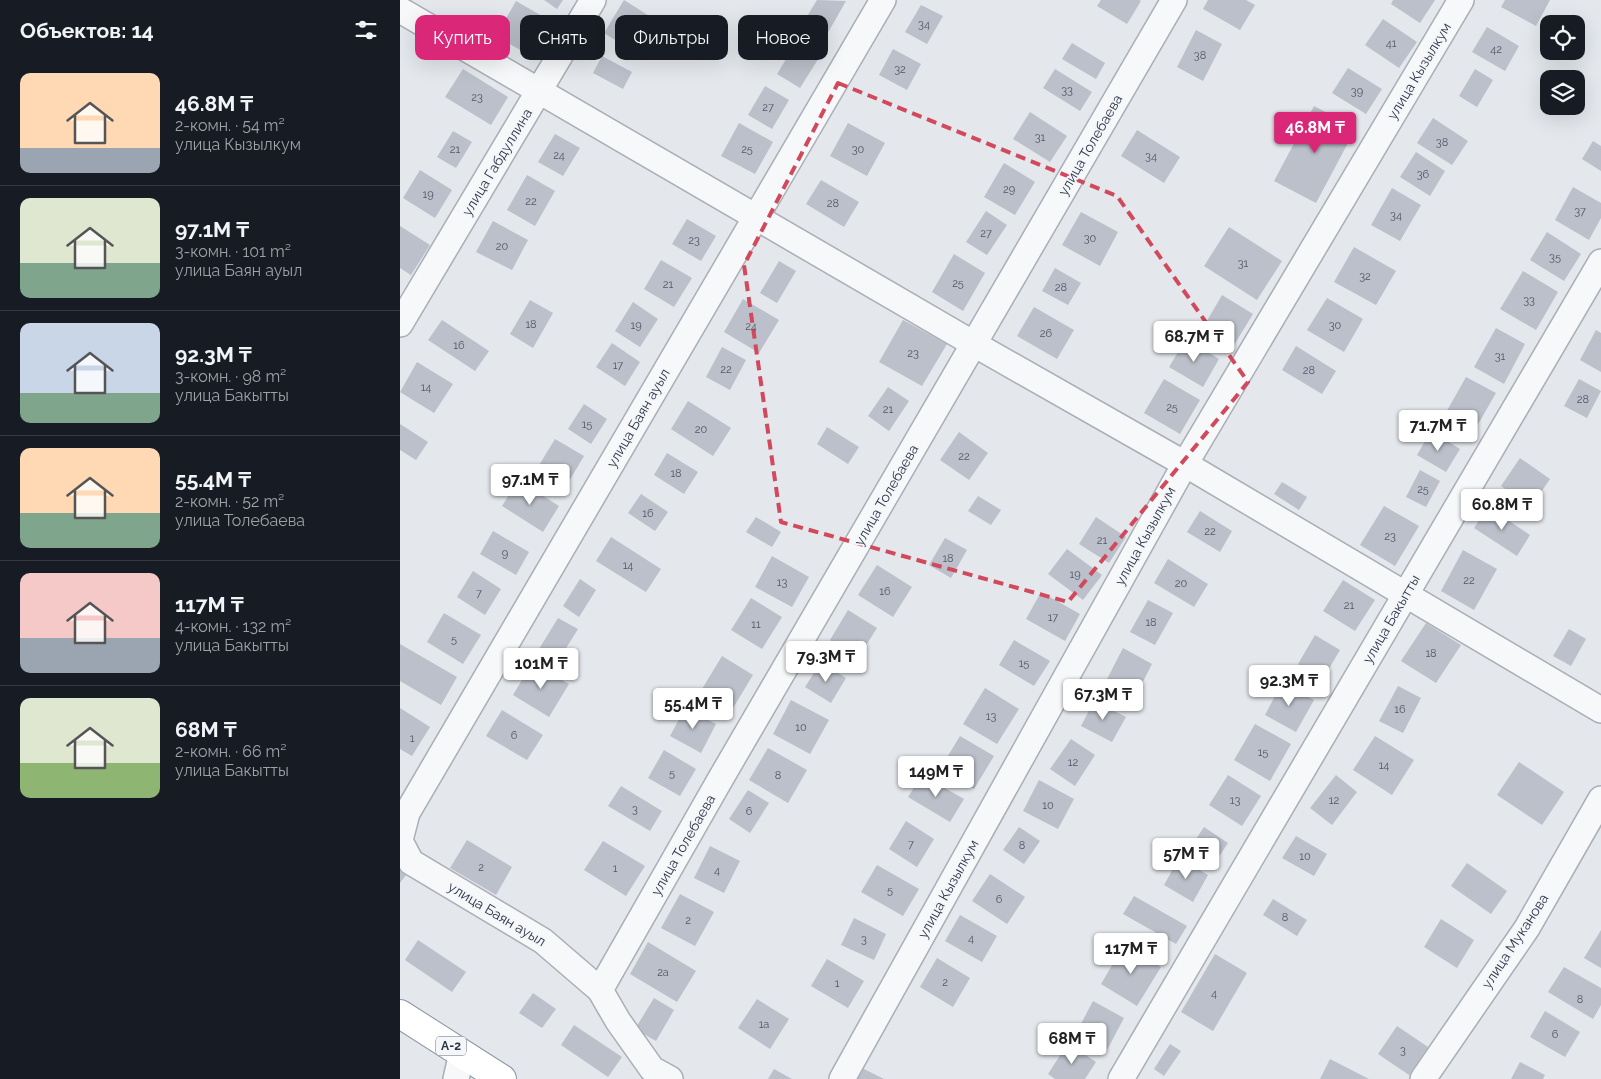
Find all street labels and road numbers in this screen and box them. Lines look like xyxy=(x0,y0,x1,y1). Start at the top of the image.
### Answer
street label: улица Кызылкум xyxy=(1384,20,1454,122)
street label: улица Толебаева xyxy=(1055,92,1125,198)
street label: улица Габдуллина xyxy=(459,106,535,218)
street label: улица Баян ауыл xyxy=(603,366,673,470)
street label: улица Толебаева xyxy=(851,442,921,548)
street label: улица Кызылкум xyxy=(1111,484,1179,588)
street label: улица Бакытты xyxy=(1359,572,1423,666)
street label: улица Толебаева xyxy=(648,792,718,898)
street label: улица Кызылкум xyxy=(914,837,982,941)
street label: улица Баян ауыл xyxy=(445,878,549,950)
street label: улица Муканова xyxy=(1478,891,1552,991)
road number: A-2 xyxy=(436,1036,466,1056)

